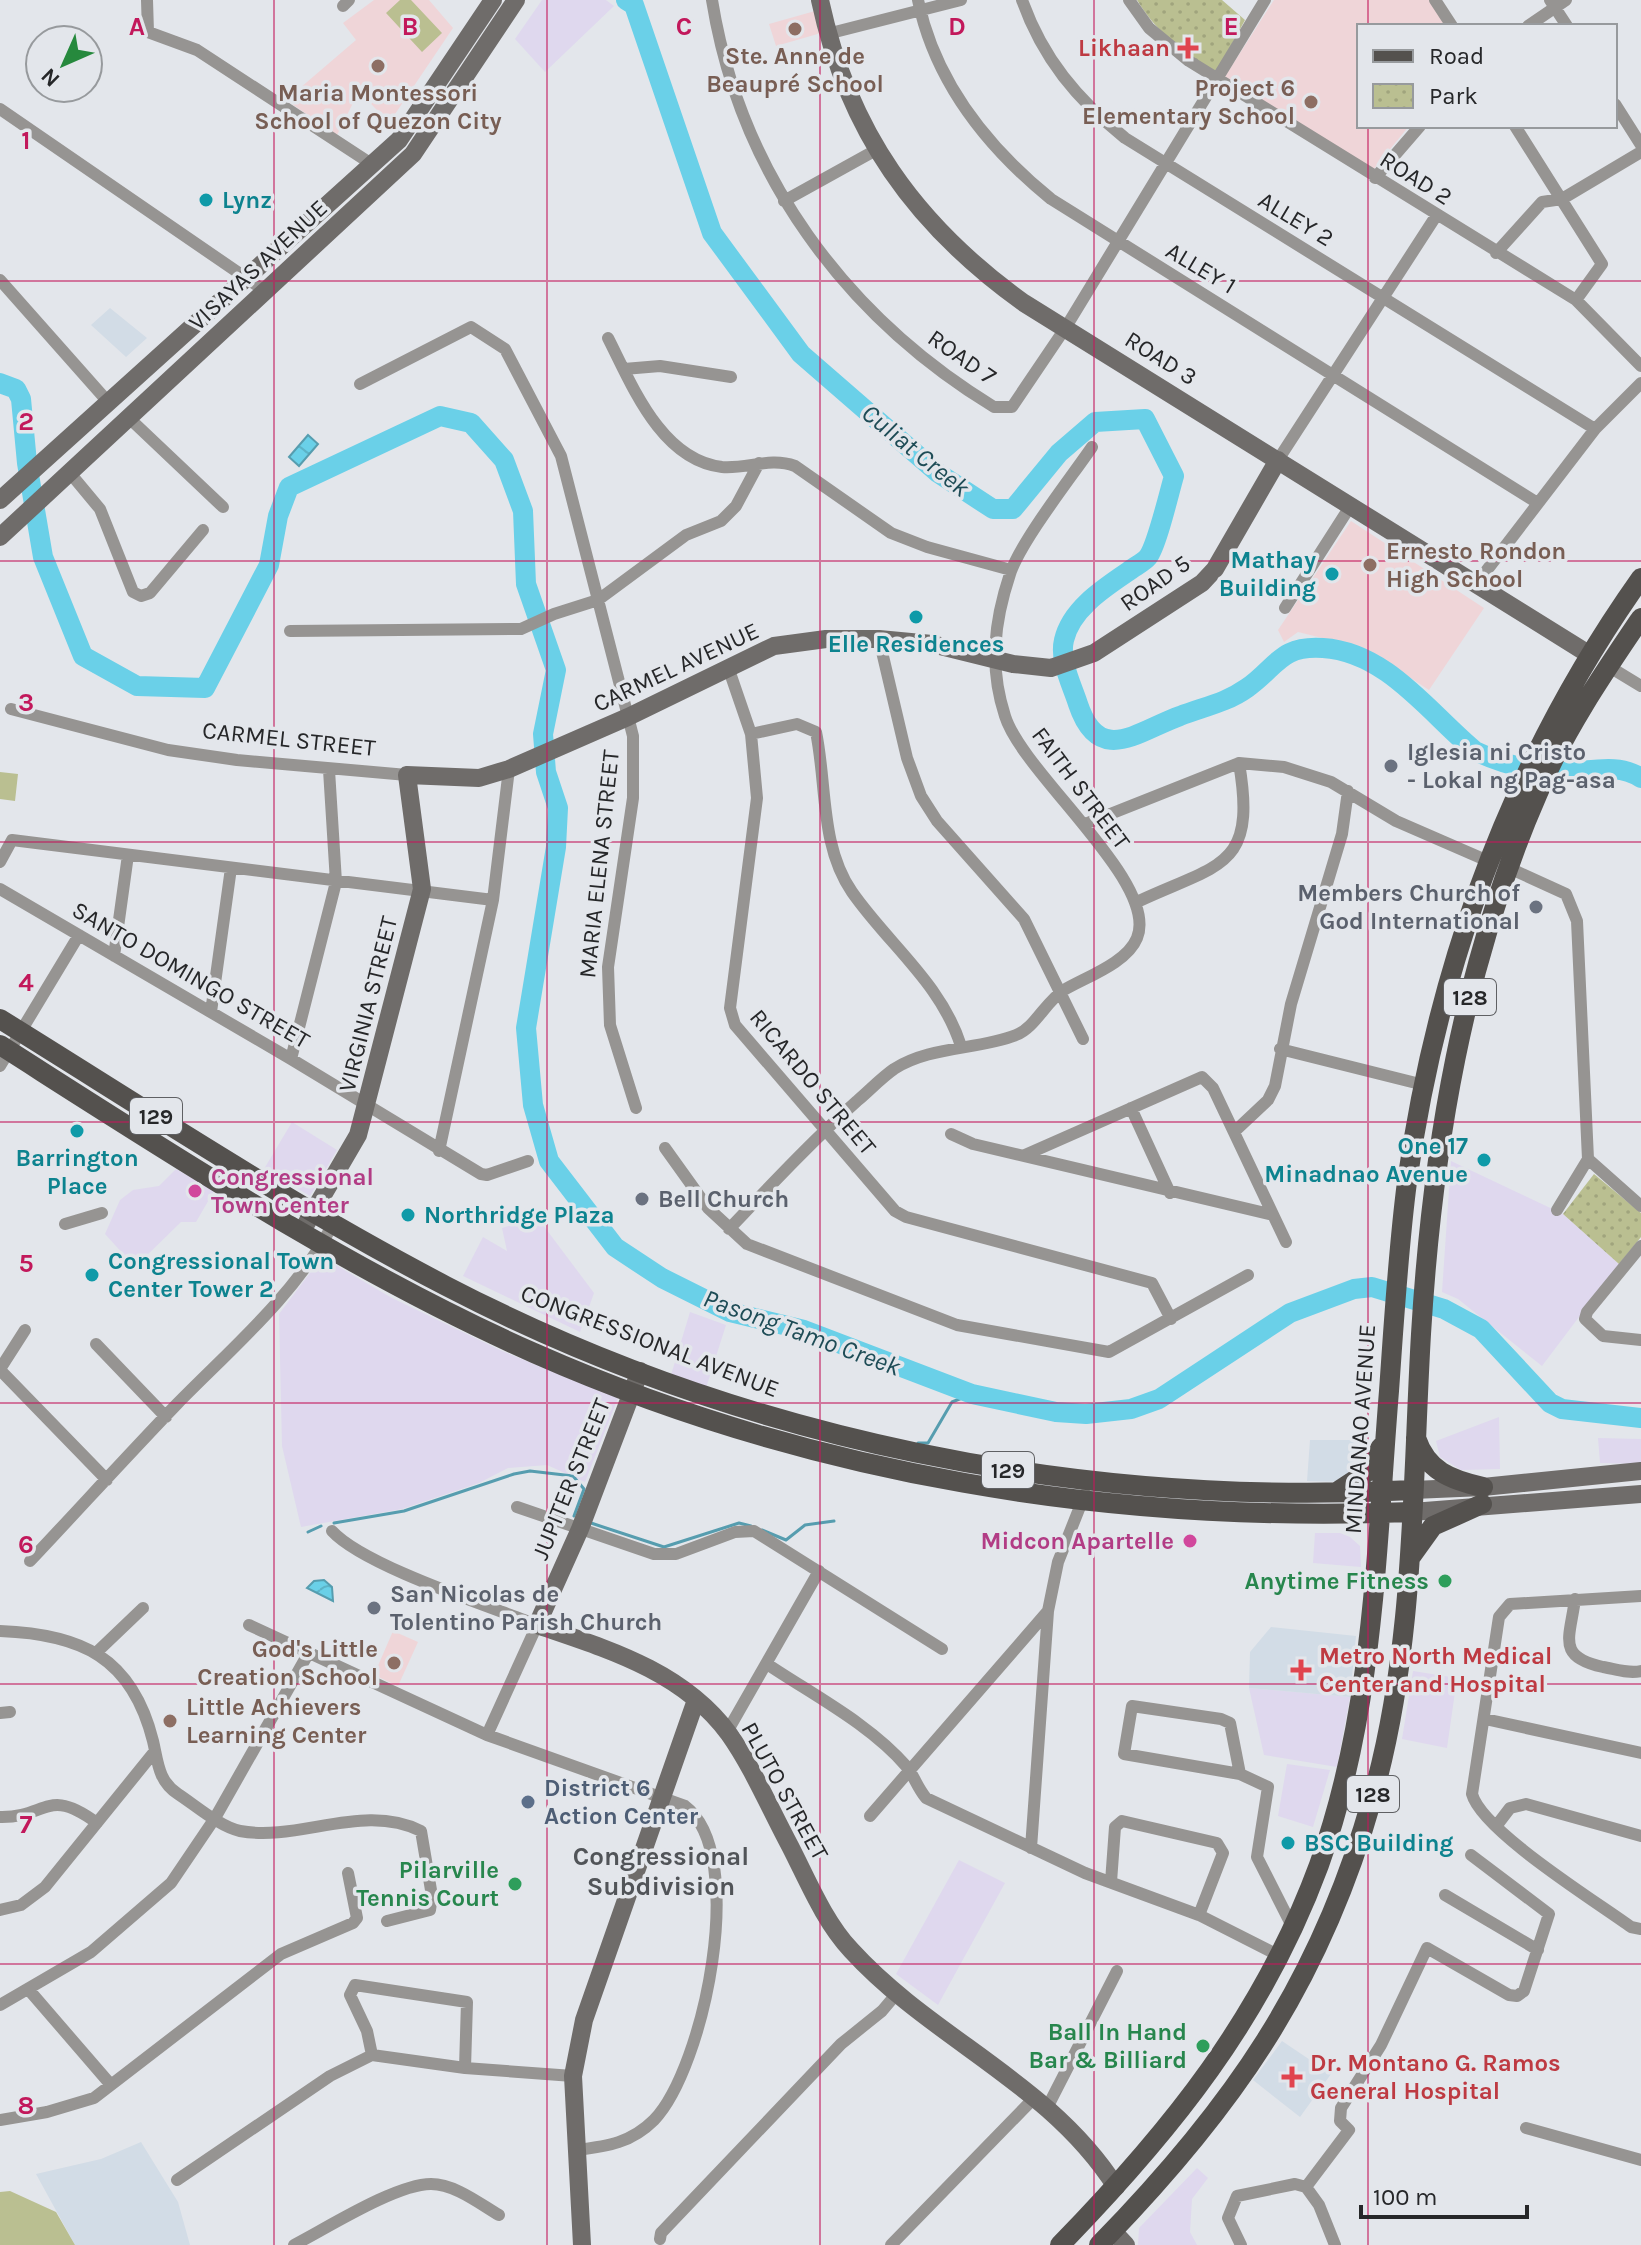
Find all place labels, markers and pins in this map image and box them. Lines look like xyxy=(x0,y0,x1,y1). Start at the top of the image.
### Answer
marker: Ste. Anne de Beaupré School xyxy=(786,20,804,38)
place label: Likhaan xyxy=(1078,34,1170,62)
marker: Likhaan xyxy=(1177,37,1199,59)
place label: Ste. Anne de Beaupré School xyxy=(706,42,884,98)
marker: Maria Montessori School of Quezon City xyxy=(369,57,387,75)
place label: Project 6 Elementary School xyxy=(1082,74,1295,130)
place label: Maria Montessori School of Quezon City xyxy=(254,79,502,135)
marker: Project 6 Elementary School xyxy=(1302,93,1320,111)
place label: Lynz xyxy=(222,186,272,214)
marker: Lynz xyxy=(197,191,215,209)
place label: Ernesto Rondon High School xyxy=(1386,537,1566,593)
place label: Mathay Building xyxy=(1219,546,1316,602)
marker: Ernesto Rondon High School xyxy=(1361,556,1379,574)
marker: Mathay Building xyxy=(1323,565,1341,583)
marker: Elle Residences xyxy=(907,608,925,626)
place label: Elle Residences xyxy=(828,630,1004,658)
place label: Iglesia ni Cristo - Lokal ng Pag-asa xyxy=(1407,738,1616,794)
marker: Iglesia ni Cristo - Lokal ng Pag-asa xyxy=(1382,757,1400,775)
place label: Members Church of God International xyxy=(1297,879,1520,935)
marker: Members Church of God International xyxy=(1527,898,1545,916)
marker: Barrington Place xyxy=(68,1122,86,1140)
place label: One 17 Minadnao Avenue xyxy=(1264,1132,1468,1188)
place label: Barrington Place xyxy=(15,1144,139,1200)
marker: One 17 Minadnao Avenue xyxy=(1475,1151,1493,1169)
place label: Congressional Town Center xyxy=(211,1163,374,1219)
marker: Congressional Town Center xyxy=(186,1182,204,1200)
place label: Bell Church xyxy=(658,1185,789,1213)
marker: Bell Church xyxy=(633,1190,651,1208)
place label: Northridge Plaza xyxy=(424,1201,615,1229)
marker: Northridge Plaza xyxy=(399,1206,417,1224)
place label: Congressional Town Center Tower 2 xyxy=(108,1247,334,1303)
marker: Congressional Town Center Tower 2 xyxy=(83,1266,101,1284)
place label: Midcon Apartelle xyxy=(980,1527,1174,1555)
marker: Midcon Apartelle xyxy=(1181,1532,1199,1550)
place label: Anytime Fitness xyxy=(1245,1567,1429,1595)
marker: Anytime Fitness xyxy=(1436,1572,1454,1590)
place label: San Nicolas de Tolentino Parish Church xyxy=(390,1580,662,1636)
marker: San Nicolas de Tolentino Parish Church xyxy=(365,1599,383,1617)
place label: God's Little Creation School xyxy=(197,1635,378,1691)
place label: Metro North Medical Center and Hospital xyxy=(1319,1642,1552,1698)
marker: God's Little Creation School xyxy=(385,1654,403,1672)
marker: Metro North Medical Center and Hospital xyxy=(1290,1659,1312,1681)
place label: Little Achievers Learning Center xyxy=(186,1693,367,1749)
marker: Little Achievers Learning Center xyxy=(161,1712,179,1730)
place label: District 6 Action Center xyxy=(544,1774,699,1830)
marker: District 6 Action Center xyxy=(519,1793,537,1811)
place label: BSC Building xyxy=(1304,1829,1453,1857)
marker: BSC Building xyxy=(1279,1834,1297,1852)
place label: Pilarville Tennis Court xyxy=(356,1856,499,1912)
marker: Pilarville Tennis Court xyxy=(506,1875,524,1893)
place label: Ball In Hand Bar & Billiard xyxy=(1029,2018,1187,2074)
marker: Ball In Hand Bar & Billiard xyxy=(1194,2037,1212,2055)
place label: Dr. Montano G. Ramos General Hospital xyxy=(1310,2049,1561,2105)
marker: Dr. Montano G. Ramos General Hospital xyxy=(1281,2066,1303,2088)

